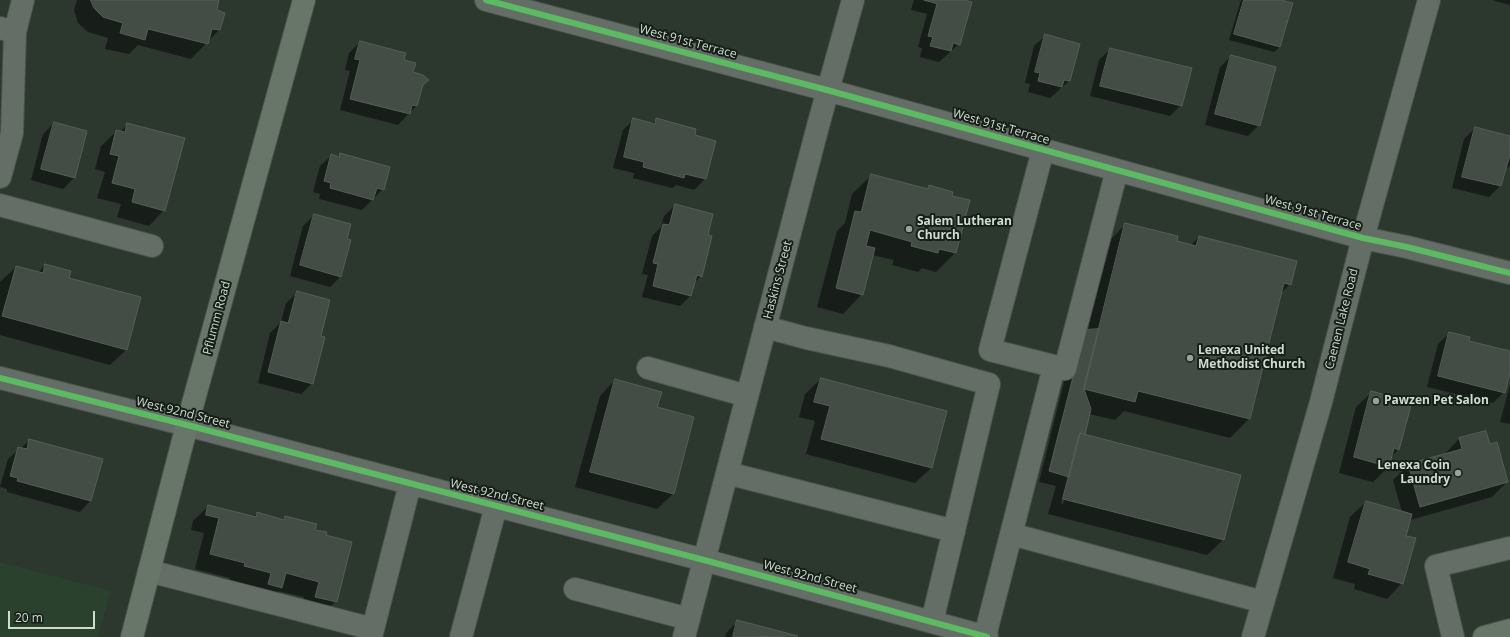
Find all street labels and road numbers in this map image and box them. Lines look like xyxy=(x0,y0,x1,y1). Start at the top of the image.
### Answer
street label: West 91st Terrace xyxy=(638,22,738,62)
street label: West 91st Terrace xyxy=(951,106,1051,148)
street label: West 91st Terrace xyxy=(1263,192,1363,234)
street label: Haskins Street xyxy=(761,239,795,321)
street label: Caenen Lake Road xyxy=(1323,267,1361,371)
street label: Pflumm Road xyxy=(200,280,234,356)
street label: West 92nd Street xyxy=(135,394,231,432)
street label: West 92nd Street xyxy=(449,476,545,514)
street label: West 92nd Street xyxy=(762,558,858,596)

